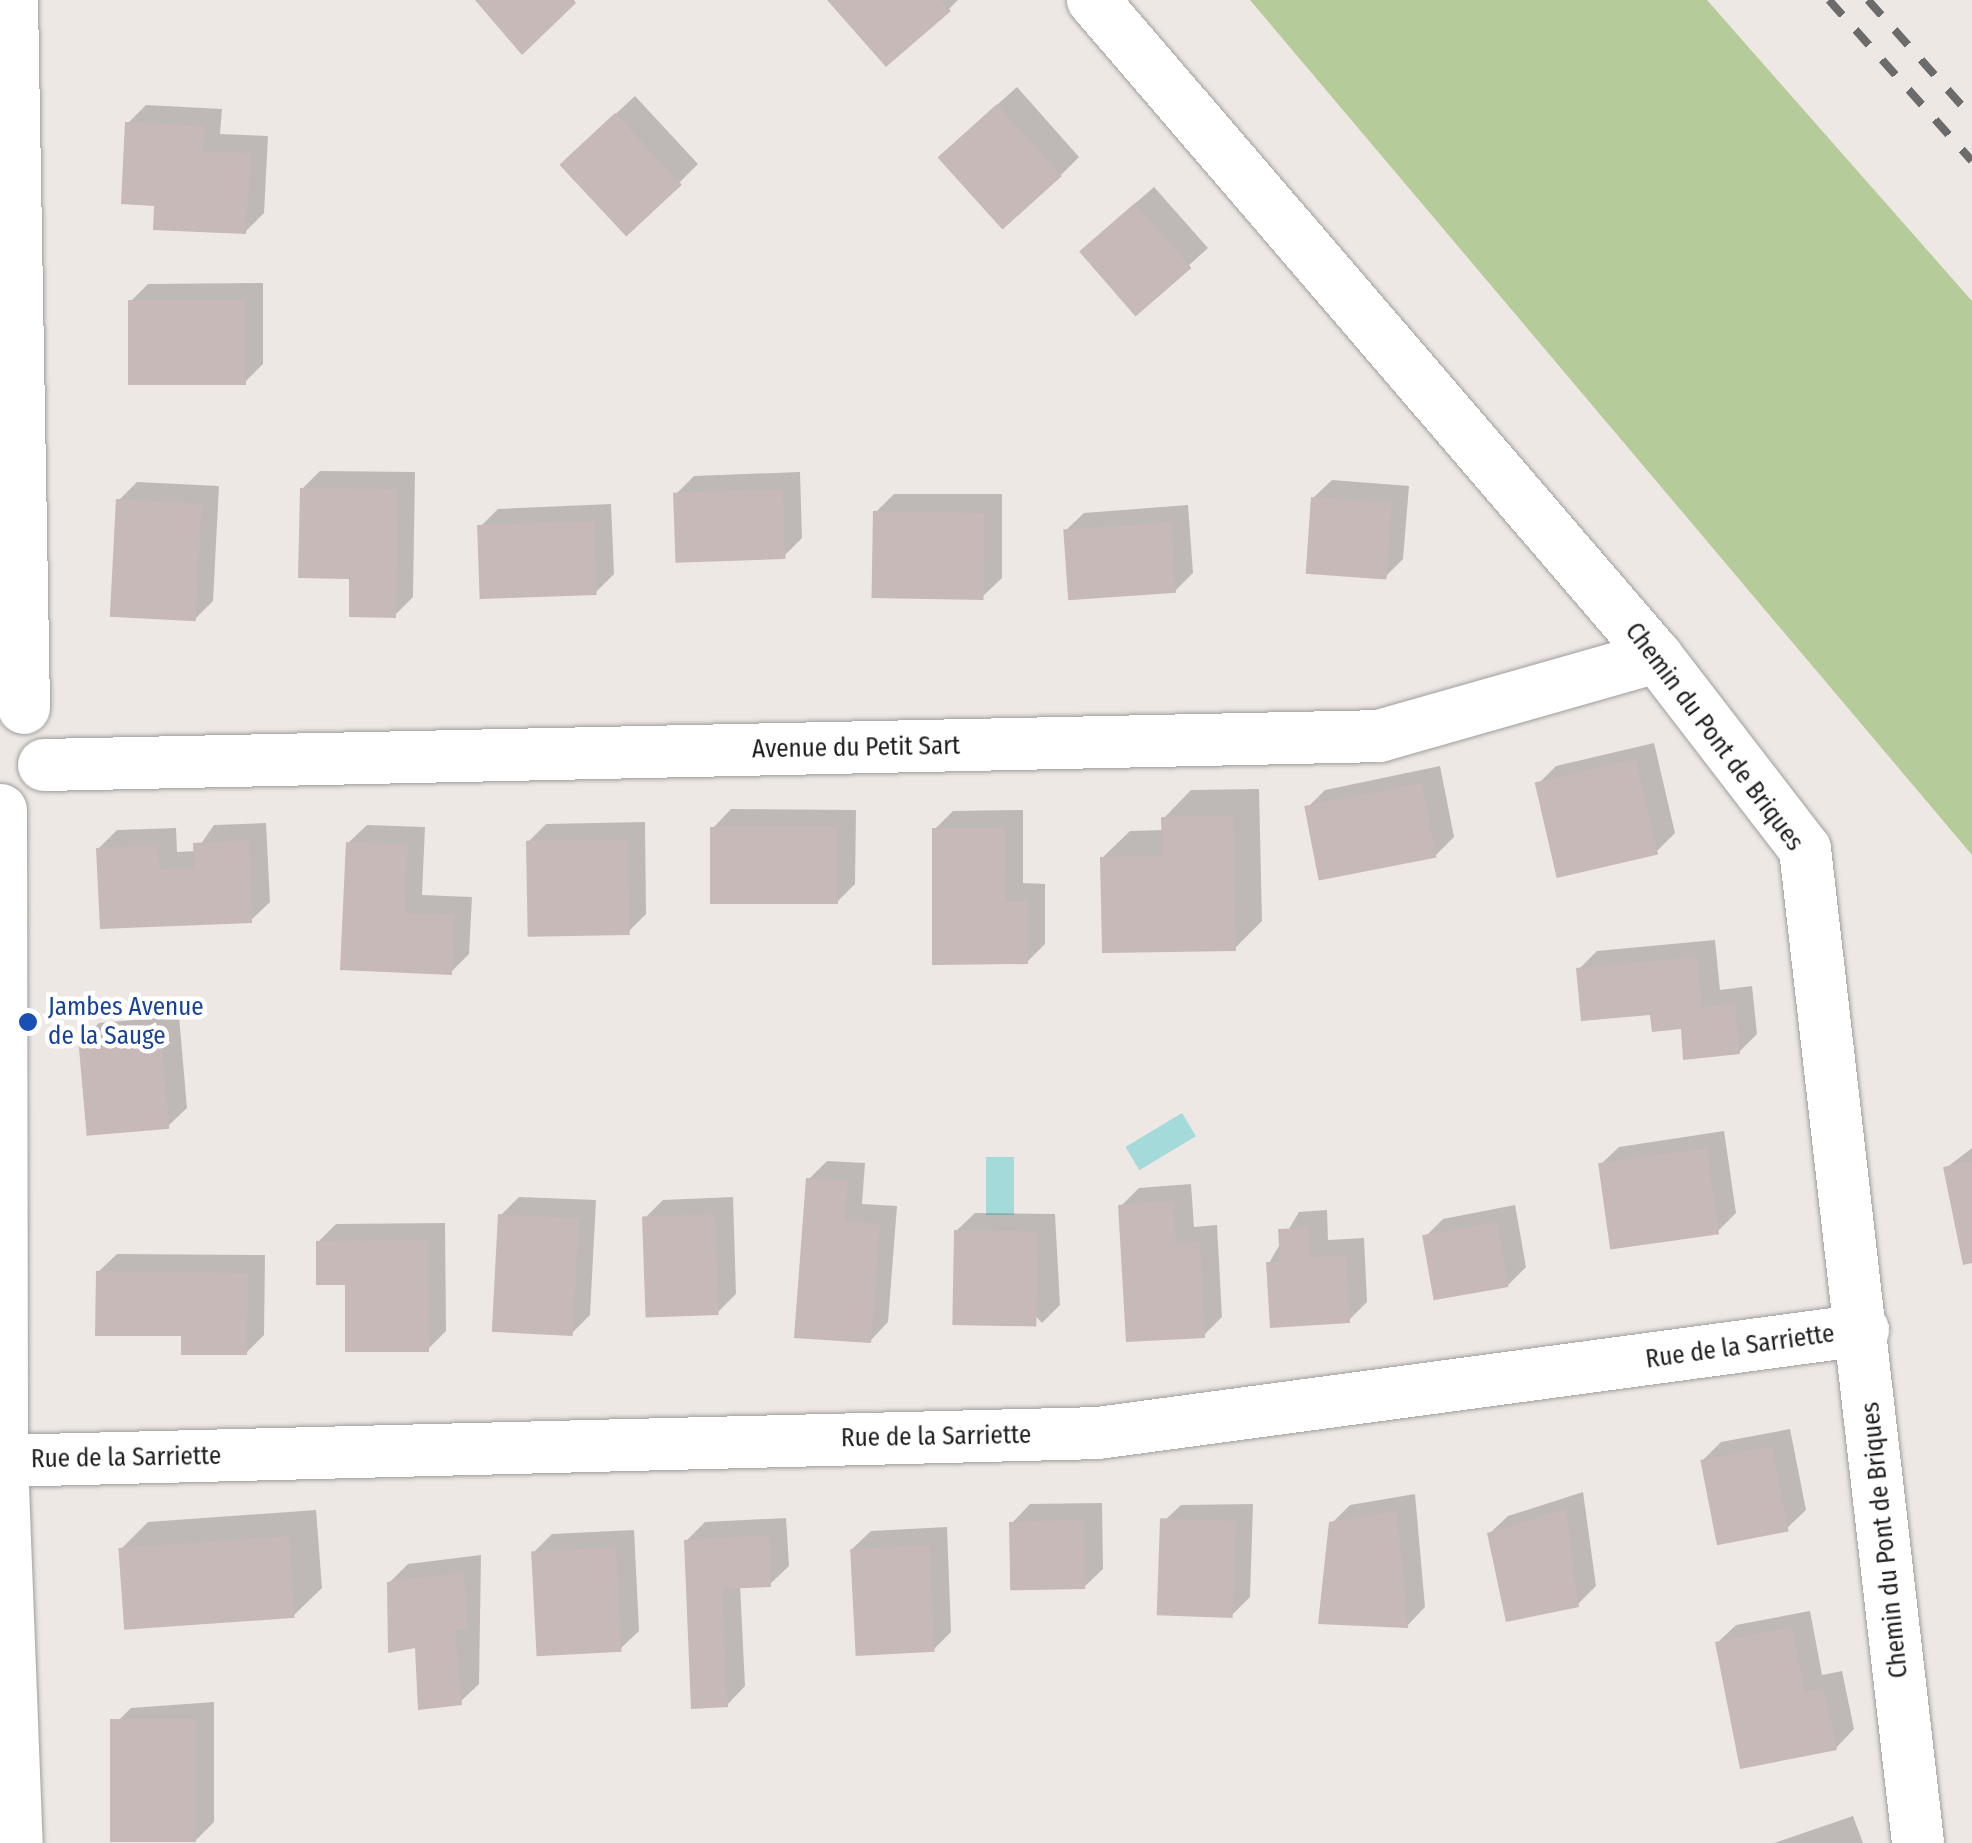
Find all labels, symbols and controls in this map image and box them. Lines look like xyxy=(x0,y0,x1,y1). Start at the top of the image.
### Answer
street label: Chemin du Pont de Briques xyxy=(1619,617,1809,857)
street label: Avenue du Petit Sart xyxy=(752,731,960,765)
place label: Jambes Avenue de la Sauge xyxy=(48,993,204,1052)
marker: Jambes Avenue de la Sauge xyxy=(17,1011,39,1033)
street label: Rue de la Sarriette xyxy=(1644,1319,1836,1375)
street label: Chemin du Pont de Briques xyxy=(1856,1400,1914,1680)
street label: Rue de la Sarriette xyxy=(841,1420,1031,1454)
street label: Rue de la Sarriette xyxy=(31,1441,221,1475)

